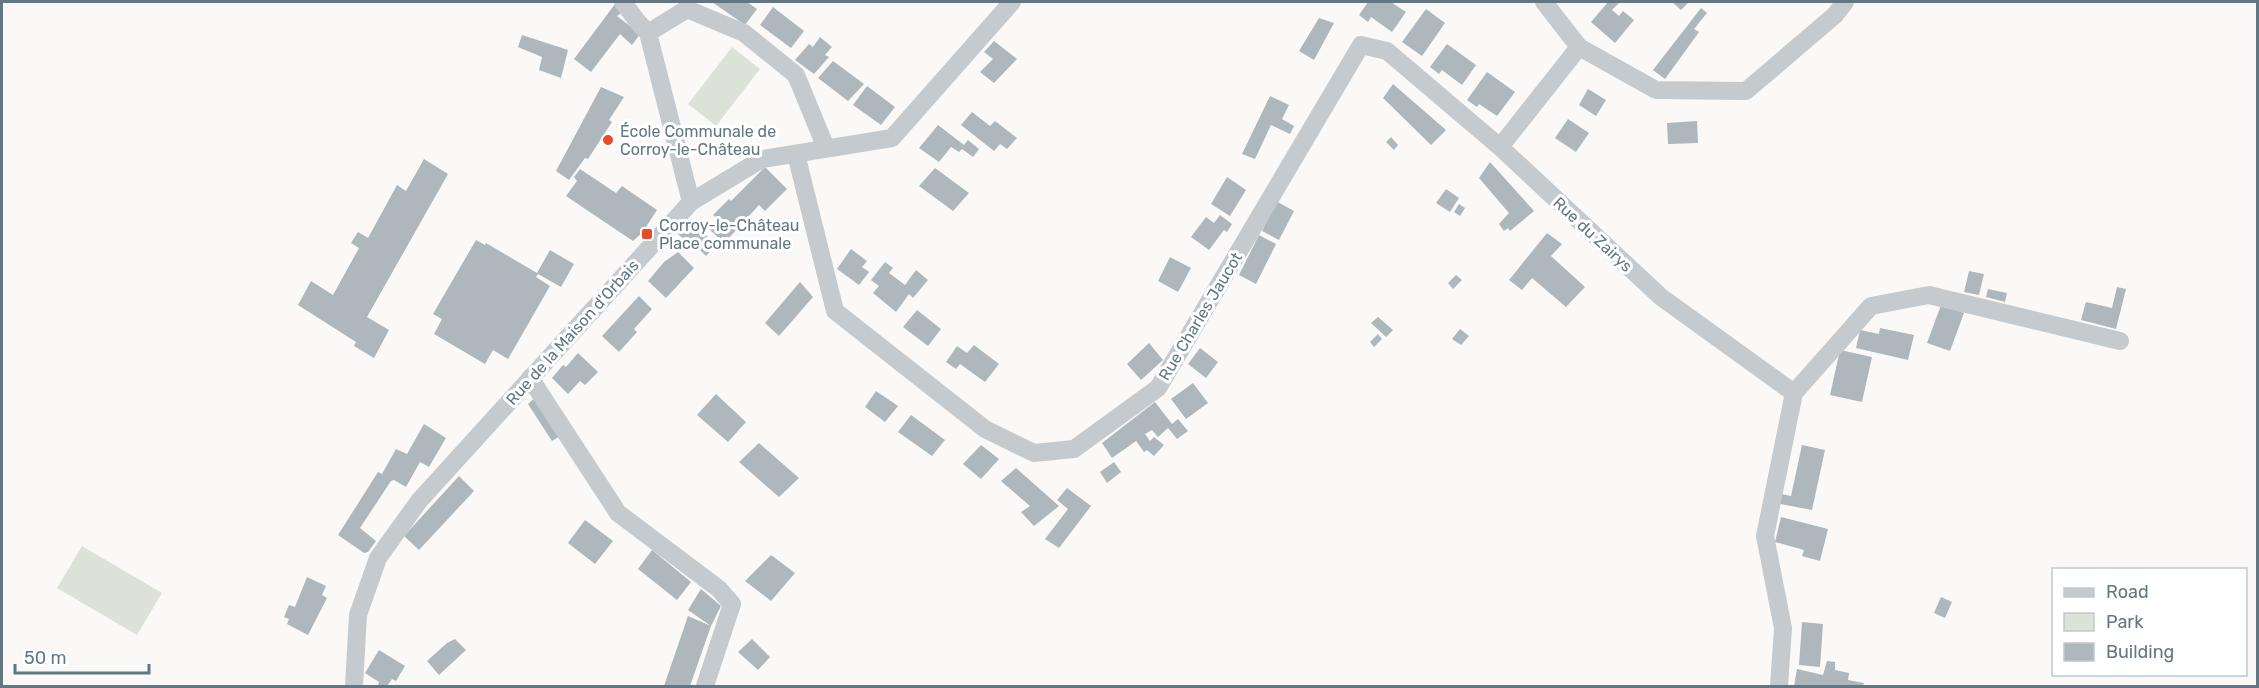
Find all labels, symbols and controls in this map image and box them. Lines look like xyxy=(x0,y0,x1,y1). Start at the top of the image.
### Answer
place label: École Communale de Corroy-le-Château xyxy=(620,122,776,159)
marker: École Communale de Corroy-le-Château xyxy=(601,133,615,147)
street label: Rue du Zairys xyxy=(1549,193,1636,276)
place label: Corroy-le-Château Place communale xyxy=(659,216,799,253)
marker: Corroy-le-Château Place communale xyxy=(640,227,654,241)
street label: Rue Charles Jaucot xyxy=(1155,249,1246,384)
street label: Rue de la Maison d'Orbais xyxy=(502,256,643,409)
legend xyxy=(2052,568,2247,676)
text: Road xyxy=(2106,581,2149,603)
text: Park xyxy=(2106,611,2144,633)
scale bar xyxy=(15,637,148,675)
text: Building xyxy=(2106,641,2174,663)
text: 50 m xyxy=(24,647,67,669)

